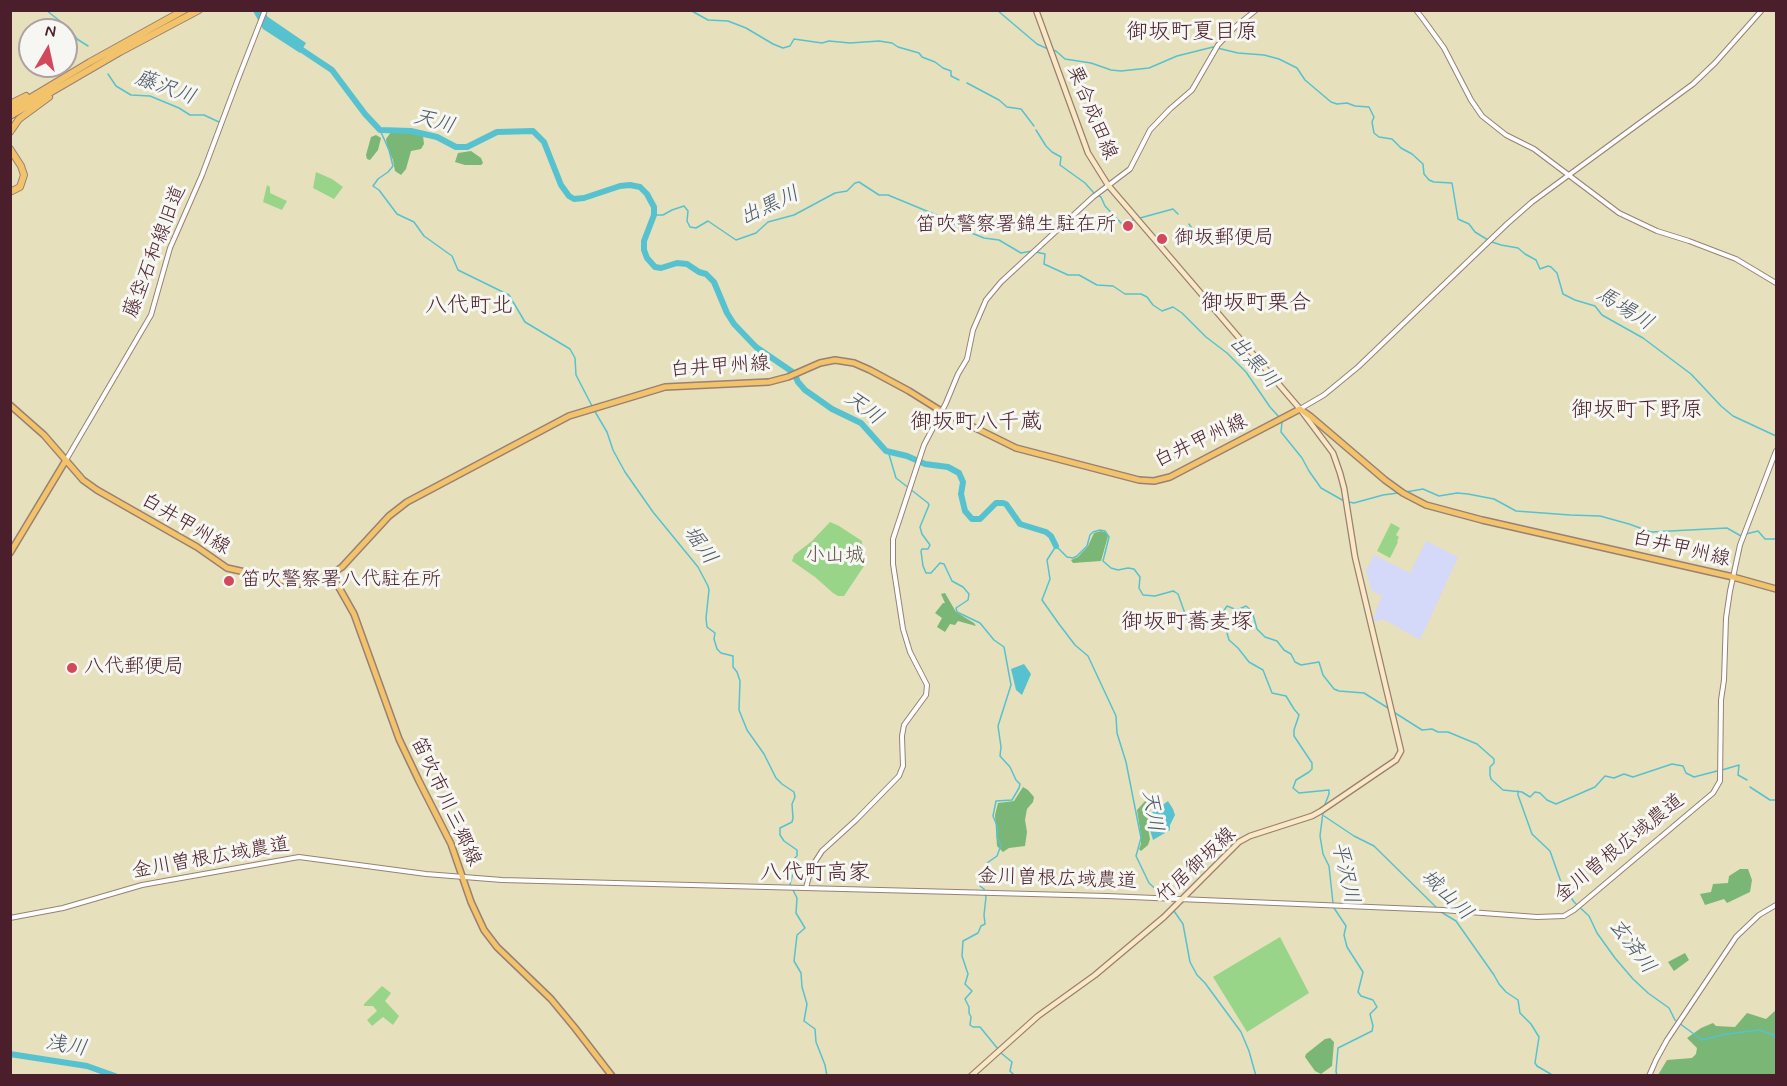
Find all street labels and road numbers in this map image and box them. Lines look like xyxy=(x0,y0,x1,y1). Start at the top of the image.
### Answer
street label: 栗合成田線 xyxy=(1060,62,1122,164)
street label: 藤垈石和線旧道 xyxy=(120,182,192,322)
street label: 白井甲州線 xyxy=(669,353,771,383)
street label: 白井甲州線 xyxy=(1151,410,1251,474)
street label: 白井甲州線 xyxy=(136,489,234,561)
street label: 白井甲州線 xyxy=(1630,527,1732,573)
street label: 笛吹市川三郷線 xyxy=(405,733,485,871)
street label: 金川曽根広域農道 xyxy=(1550,789,1690,909)
street label: 竹居御坂線 xyxy=(1152,823,1242,909)
street label: 金川曽根広域農道 xyxy=(130,833,292,885)
street label: 金川曽根広域農道 xyxy=(977,865,1137,895)

